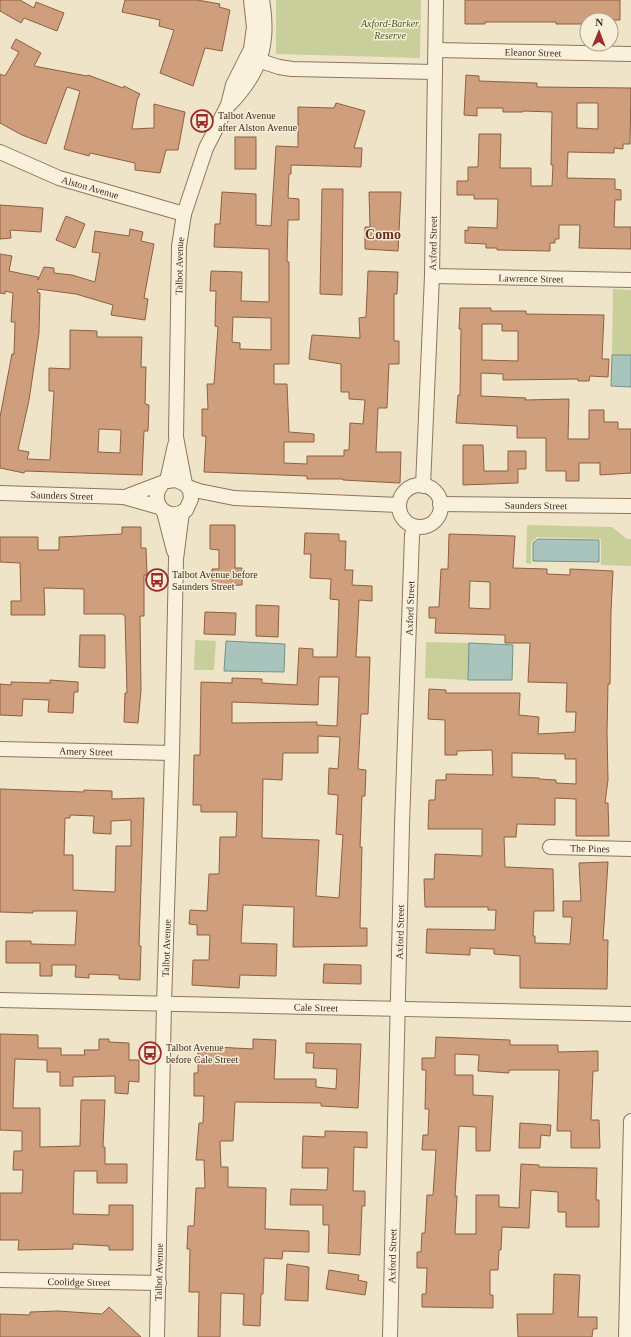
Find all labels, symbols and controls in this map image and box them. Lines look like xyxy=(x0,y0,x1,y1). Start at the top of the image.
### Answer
north arrow xyxy=(579,12,619,52)
text: N xyxy=(595,16,603,28)
park label: Axford-Barker Reserve xyxy=(360,18,419,41)
street label: Eleanor Street xyxy=(504,46,562,58)
bus stop icon: Talbot Avenue after Alston Avenue xyxy=(189,108,215,134)
place label: Talbot Avenue after Alston Avenue xyxy=(218,110,298,133)
street label: Alston Avenue xyxy=(60,174,121,201)
street label: Axford Street xyxy=(427,216,438,271)
district label: Como xyxy=(365,227,401,242)
street label: Talbot Avenue xyxy=(173,236,186,295)
street label: Lawrence Street xyxy=(498,272,564,284)
street label: Saunders Street xyxy=(31,488,94,502)
street label: Saunders Street xyxy=(505,499,568,511)
bus stop icon: Talbot Avenue before Saunders Street xyxy=(144,567,170,593)
place label: Talbot Avenue before Saunders Street xyxy=(172,569,258,592)
street label: Axford Street xyxy=(403,580,416,636)
street label: Amery Street xyxy=(59,745,113,757)
street label: The Pines xyxy=(570,842,610,854)
street label: Axford Street xyxy=(393,904,406,960)
street label: Talbot Avenue xyxy=(159,919,172,977)
street label: Cale Street xyxy=(294,1001,338,1013)
bus stop icon: Talbot Avenue before Cale Street xyxy=(137,1040,163,1066)
place label: Talbot Avenue before Cale Street xyxy=(166,1042,238,1065)
street label: Axford Street xyxy=(386,1228,398,1284)
street label: Talbot Avenue xyxy=(152,1242,164,1301)
street label: Coolidge Street xyxy=(48,1275,111,1288)

